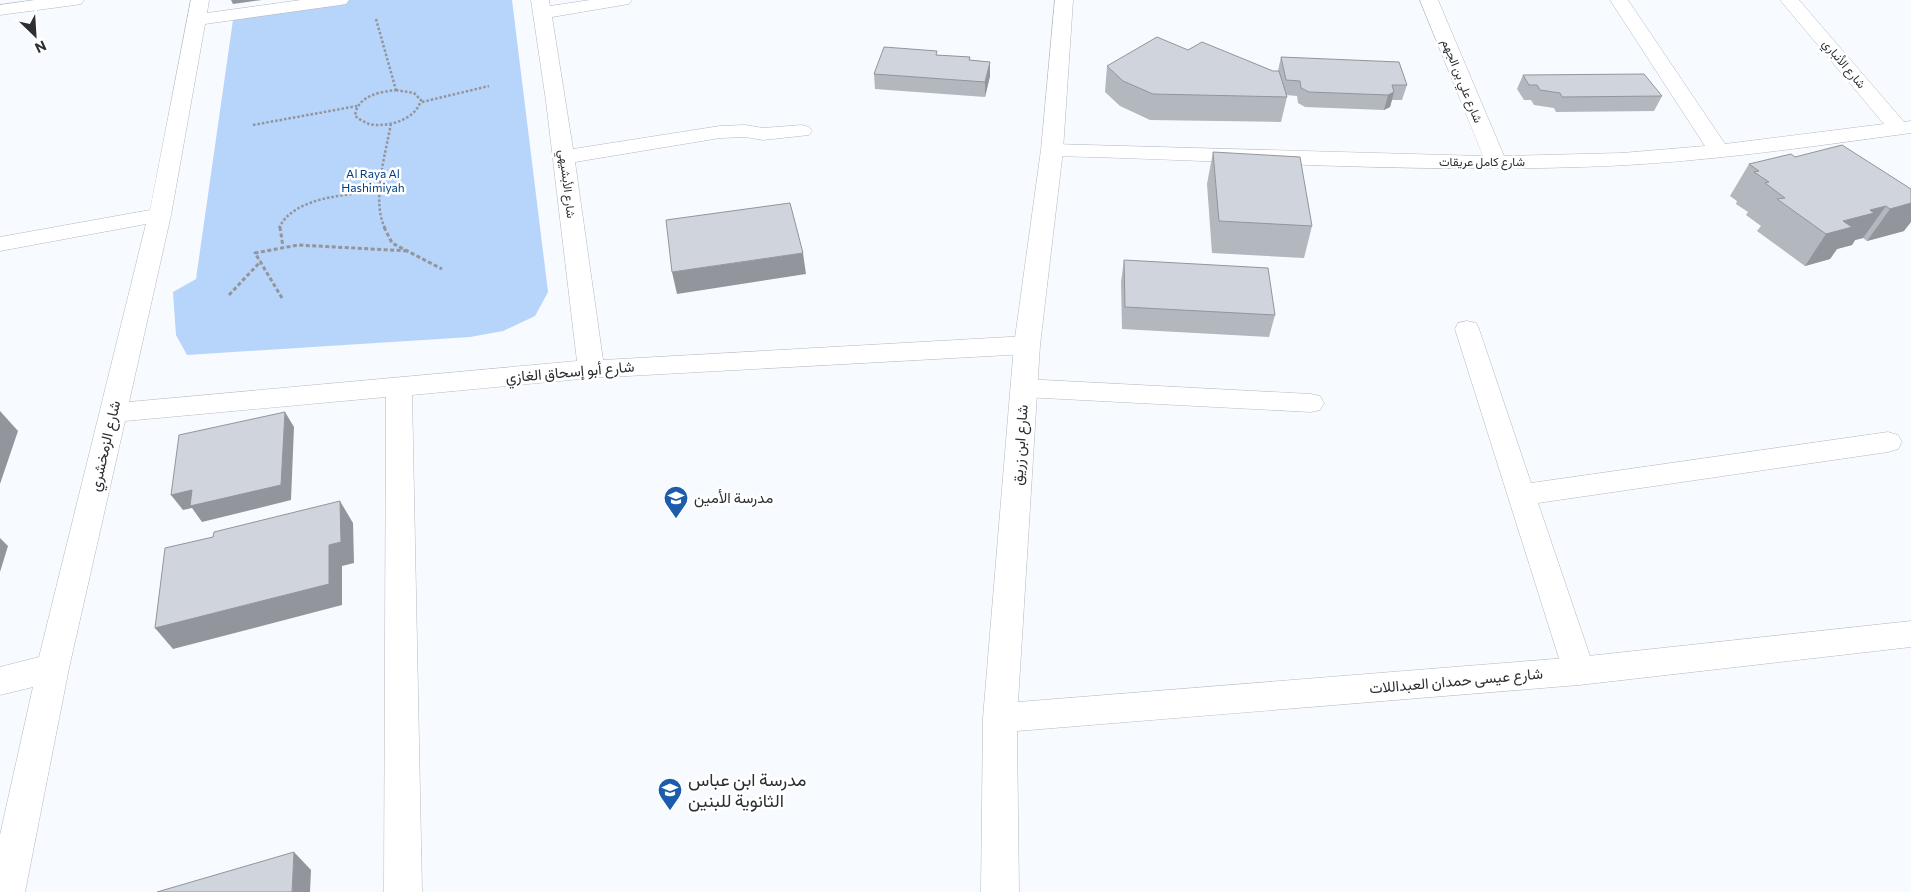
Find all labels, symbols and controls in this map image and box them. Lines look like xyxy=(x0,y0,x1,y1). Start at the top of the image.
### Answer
north arrow xyxy=(10,10,60,60)
street label: شارع الأنباري xyxy=(1817,36,1869,93)
text: N xyxy=(32,37,49,57)
street label: شارع علي بن الجهم xyxy=(1436,37,1486,126)
street label: شارع الأبشيهي xyxy=(553,149,579,219)
street label: شارع كامل عريقات xyxy=(1439,154,1525,171)
park label: Al Raya Al Hashimiyah xyxy=(341,166,405,194)
street label: شارع أبو إسحاق الغازي xyxy=(505,356,636,391)
street label: شارع الزمخشري xyxy=(85,398,128,494)
street label: شارع ابن زريق xyxy=(1007,404,1034,486)
school or university icon: مدرسة الأمين xyxy=(663,485,689,519)
place label: مدرسة الأمين xyxy=(694,488,773,508)
street label: شارع عيسى حمدان العبداللات xyxy=(1368,663,1544,700)
place label: مدرسة ابن عباس الثانوية للبنين xyxy=(688,768,806,812)
school or university icon: مدرسة ابن عباس الثانوية للبنين xyxy=(657,777,683,811)

